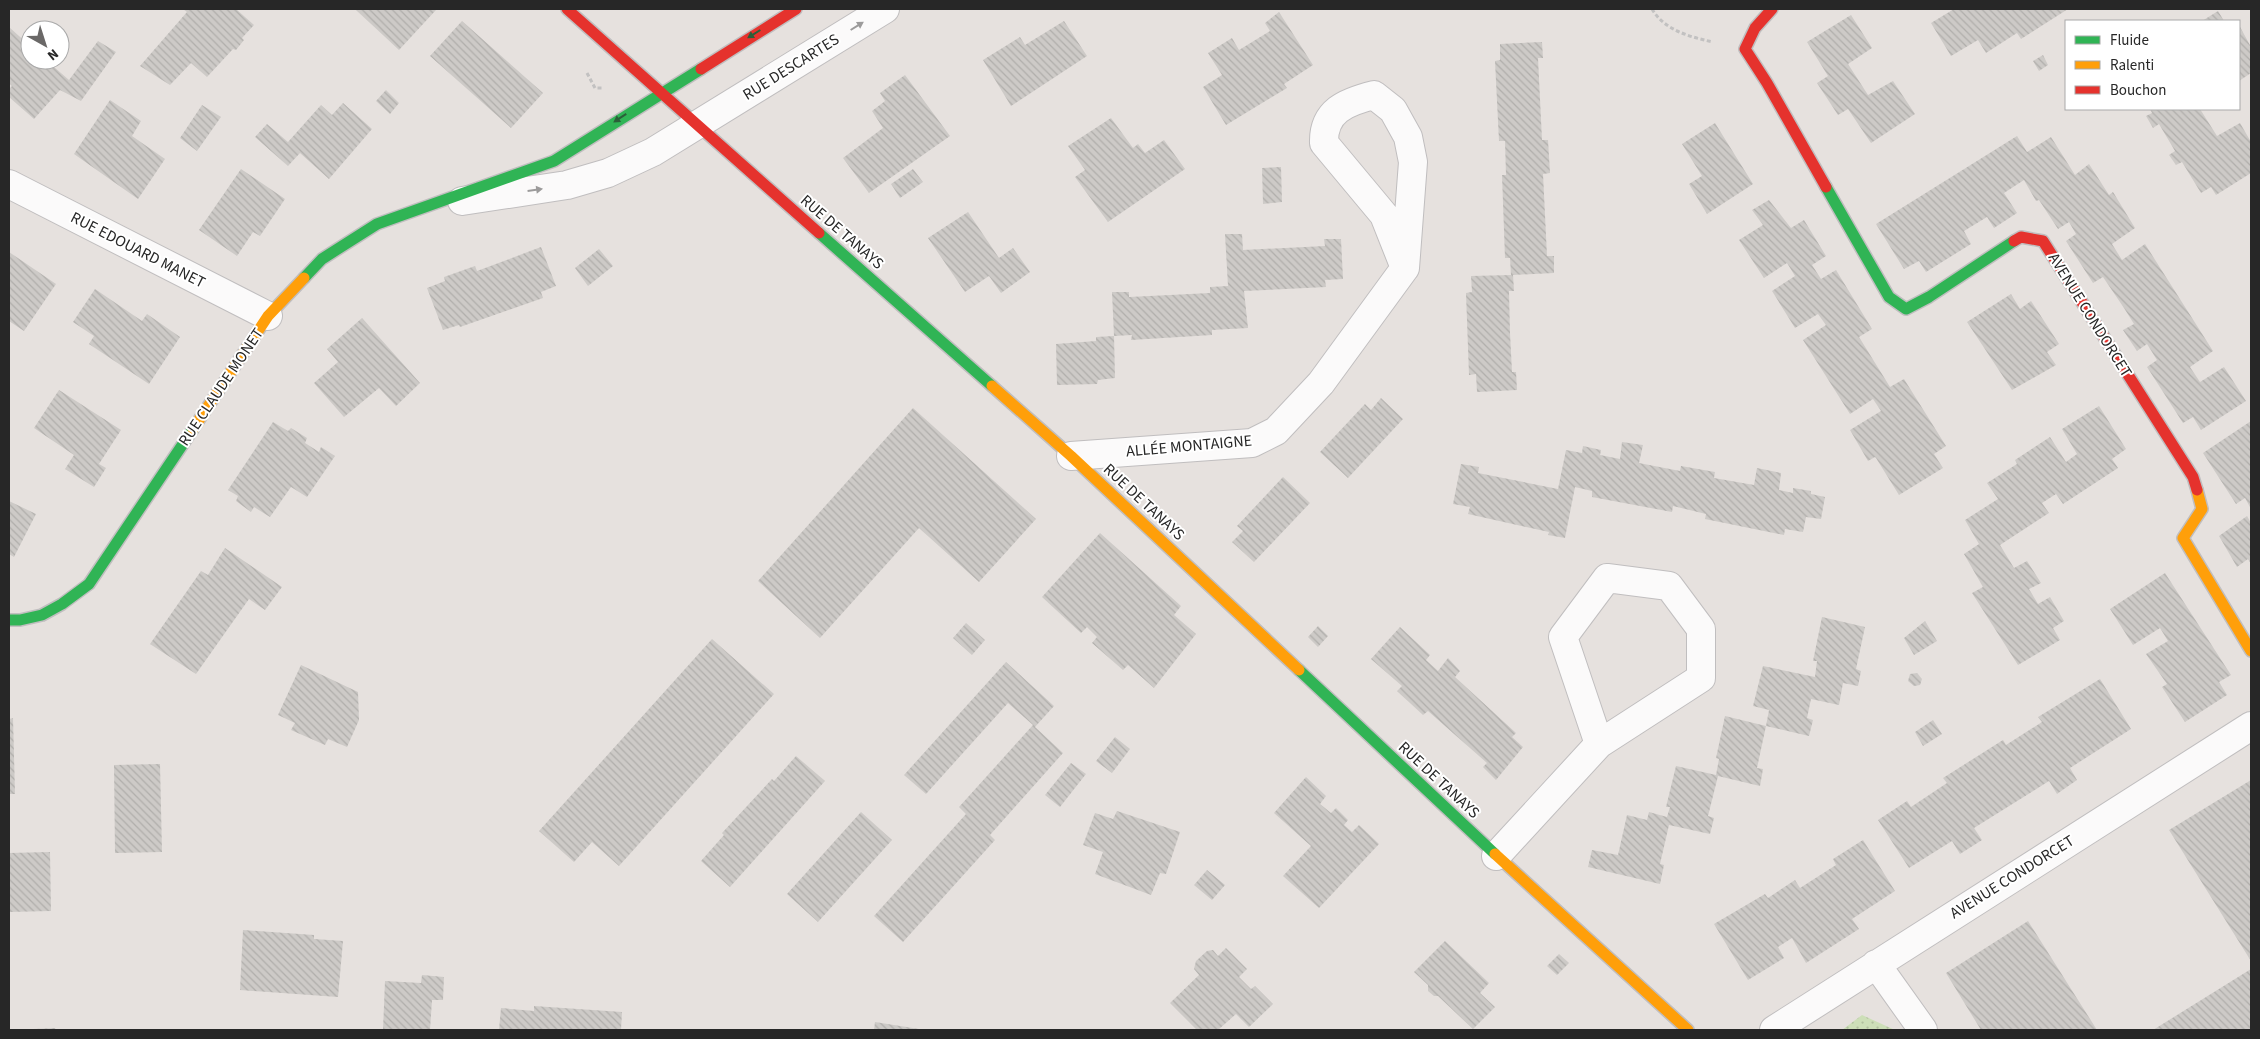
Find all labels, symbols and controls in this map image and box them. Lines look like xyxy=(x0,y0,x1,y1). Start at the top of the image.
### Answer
north arrow xyxy=(20,20,70,70)
legend xyxy=(2065,20,2240,110)
one-way arrow xyxy=(850,22,863,31)
street label: RUE DESCARTES xyxy=(738,28,844,106)
one-way arrow xyxy=(748,30,761,39)
text: Fluide xyxy=(2110,30,2149,51)
text: N xyxy=(43,44,62,65)
text: Ralenti xyxy=(2110,55,2154,76)
text: Bouchon xyxy=(2110,80,2166,101)
one-way arrow xyxy=(614,113,627,123)
one-way arrow xyxy=(527,186,543,194)
street label: RUE DE TANAYS xyxy=(796,190,888,274)
street label: RUE EDOUARD MANET xyxy=(67,206,210,294)
street label: AVENUE CONDORCET xyxy=(2043,249,2137,382)
street label: RUE CLAUDE MONET xyxy=(173,323,269,450)
street label: ALLÉE MONTAIGNE xyxy=(1125,430,1253,462)
street label: RUE DE TANAYS xyxy=(1099,459,1189,545)
street label: RUE DE TANAYS xyxy=(1394,737,1484,823)
street label: AVENUE CONDORCET xyxy=(1946,830,2079,924)

